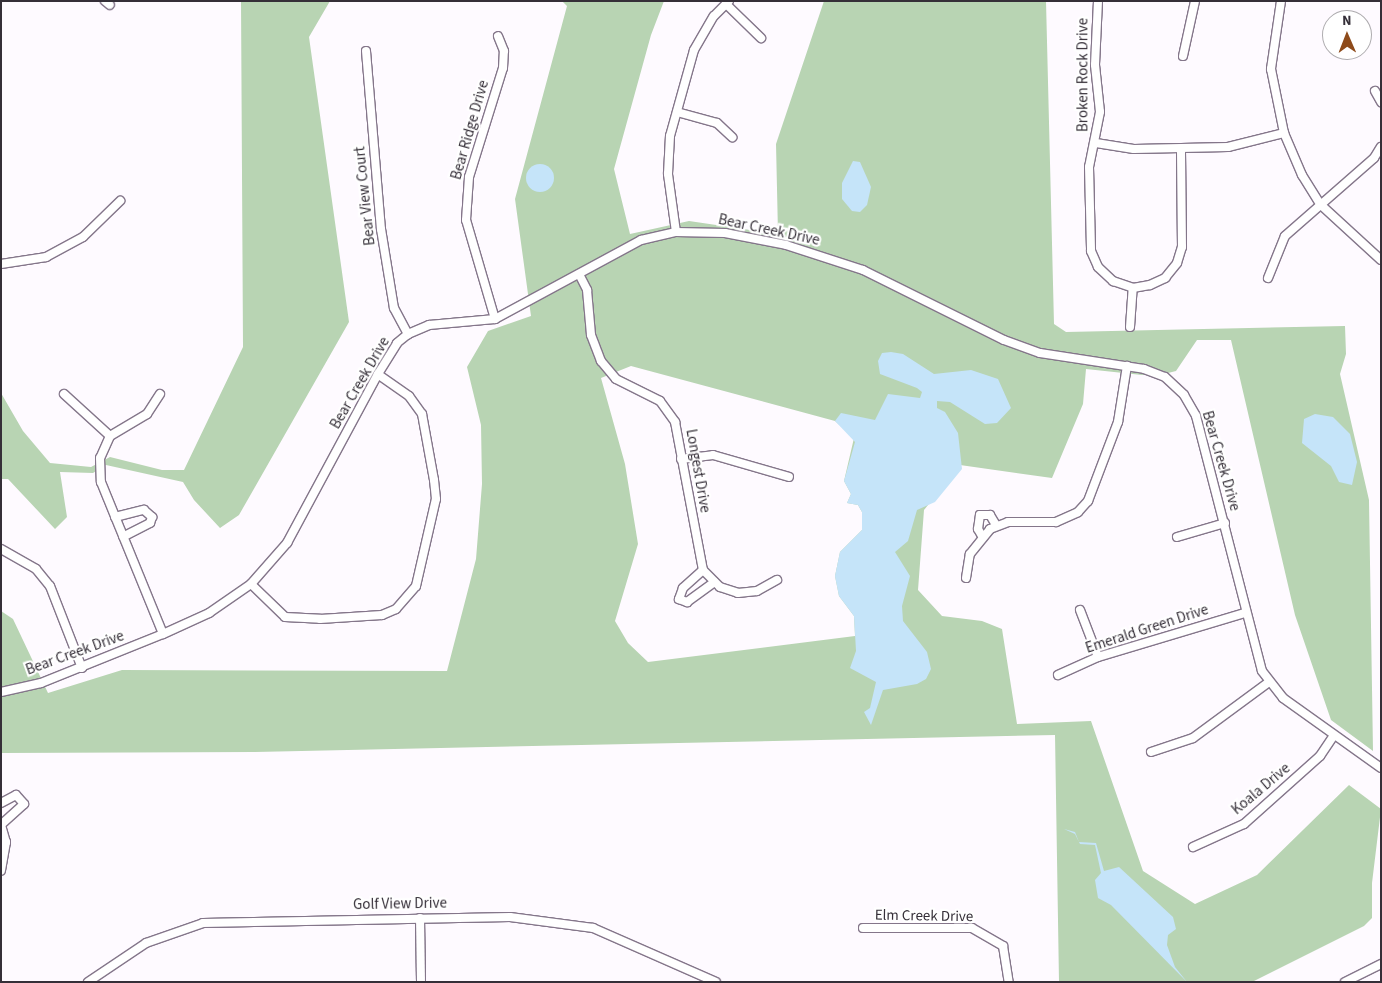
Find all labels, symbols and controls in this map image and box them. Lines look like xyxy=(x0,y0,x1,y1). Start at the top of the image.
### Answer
north arrow xyxy=(1322,10,1372,60)
text: N xyxy=(1342,11,1352,31)
street label: Broken Rock Drive xyxy=(1074,18,1092,132)
street label: Bear Ridge Drive xyxy=(447,78,493,182)
street label: Bear View Court xyxy=(351,145,379,247)
street label: Bear Creek Drive xyxy=(717,210,821,250)
street label: Bear Creek Drive xyxy=(326,334,394,432)
street label: Bear Creek Drive xyxy=(1198,409,1244,513)
street label: Longest Drive xyxy=(682,428,714,514)
street label: Emerald Green Drive xyxy=(1083,601,1211,657)
street label: Bear Creek Drive xyxy=(23,627,127,679)
street label: Koala Drive xyxy=(1228,759,1294,819)
street label: Golf View Drive xyxy=(353,894,447,914)
street label: Elm Creek Drive xyxy=(875,906,973,926)

